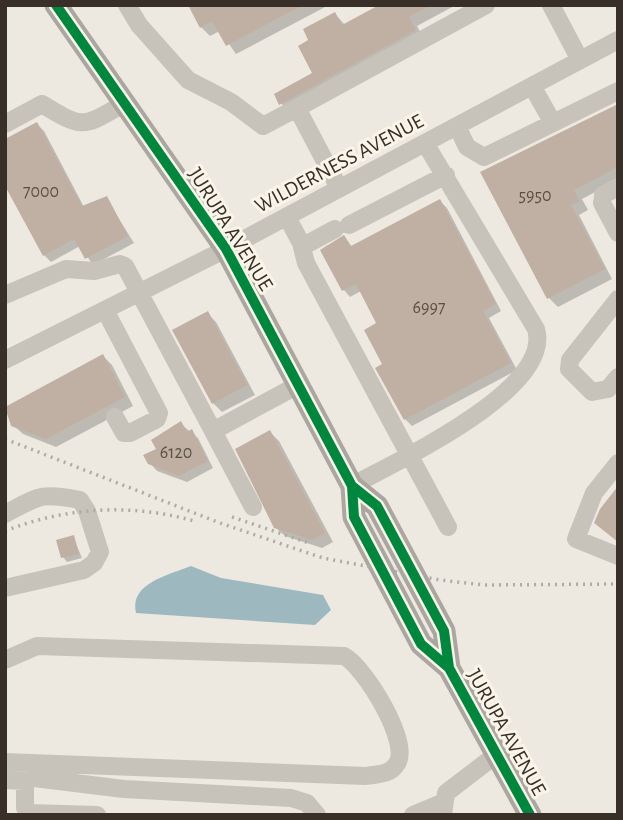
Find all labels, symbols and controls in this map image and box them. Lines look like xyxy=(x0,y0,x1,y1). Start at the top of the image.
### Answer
street label: WILDERNESS AVENUE xyxy=(252,110,427,217)
street label: JURUPA AVENUE xyxy=(184,164,277,295)
house number: 7000 xyxy=(23,183,59,201)
house number: 5950 xyxy=(518,187,552,205)
house number: 6997 xyxy=(413,299,445,317)
house number: 6120 xyxy=(160,444,192,462)
street label: JURUPA AVENUE xyxy=(463,666,550,799)

